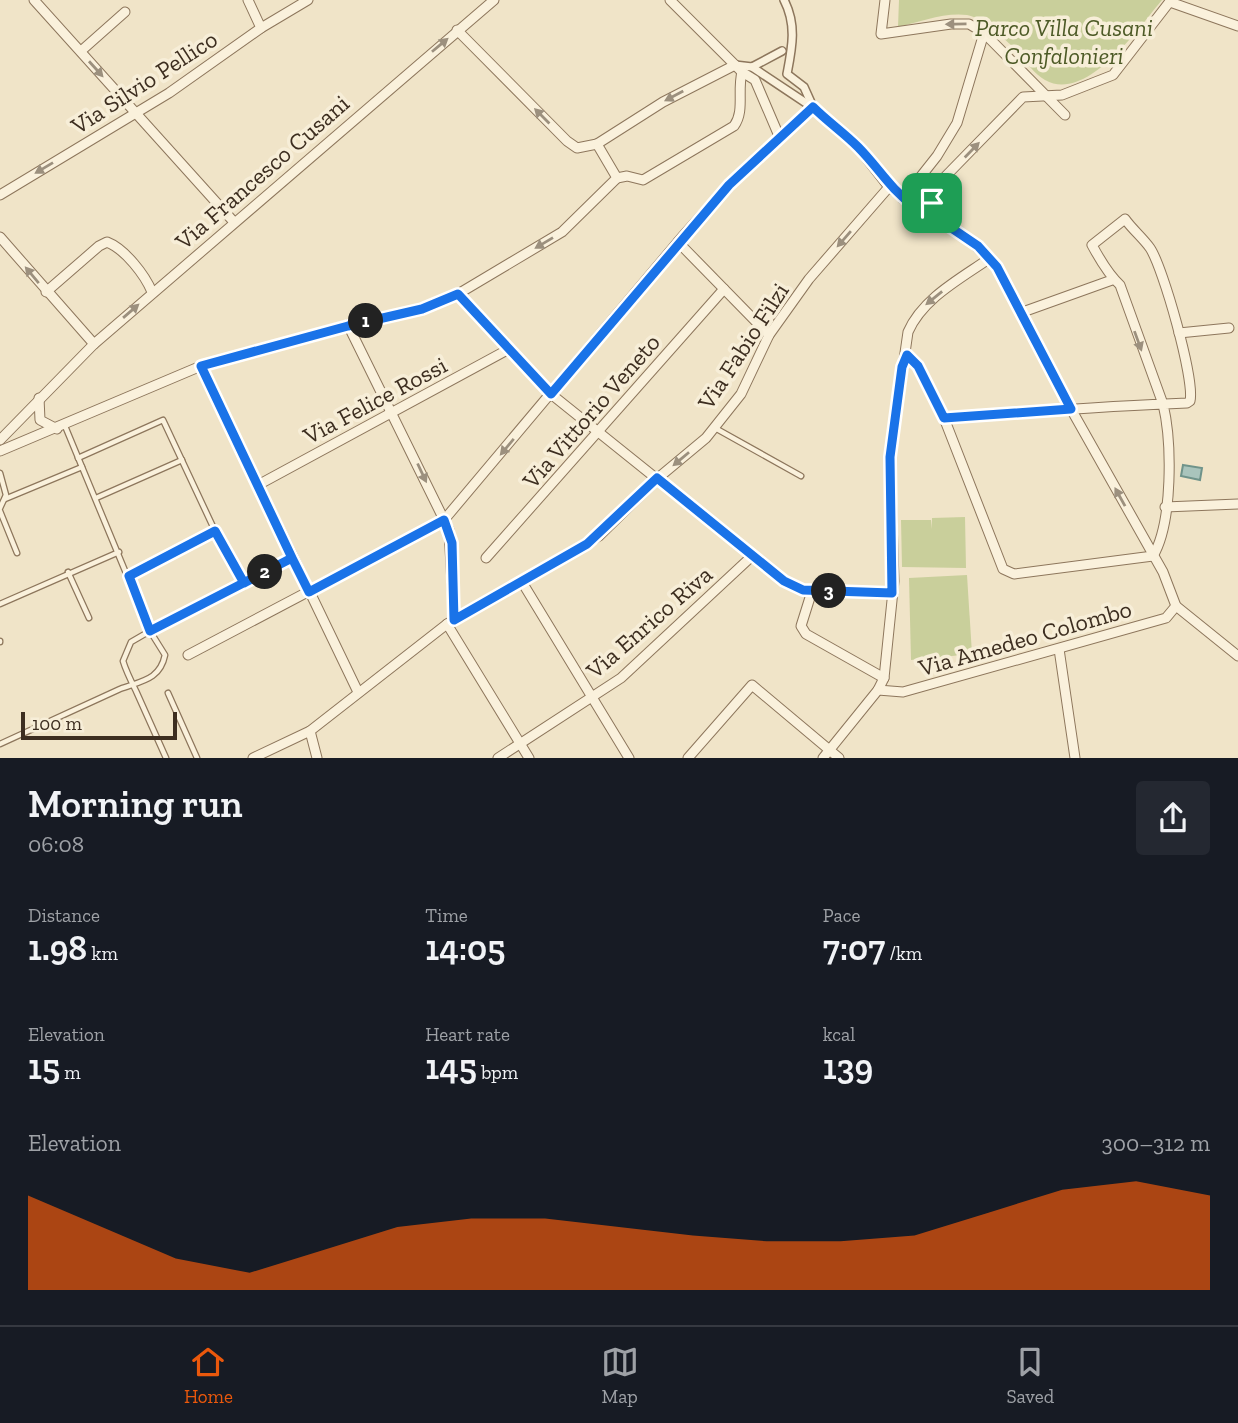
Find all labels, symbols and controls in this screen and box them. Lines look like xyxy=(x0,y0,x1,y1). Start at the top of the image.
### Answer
park label: Parco Villa Cusani Confalonieri xyxy=(975,13,1153,70)
one-way arrow xyxy=(945,19,967,30)
street label: Via Silvio Pellico xyxy=(65,24,223,141)
one-way arrow xyxy=(432,38,449,53)
one-way arrow xyxy=(88,60,104,77)
street label: Via Francesco Cusani xyxy=(168,88,355,256)
one-way arrow xyxy=(664,91,684,102)
one-way arrow xyxy=(533,107,550,124)
one-way arrow xyxy=(963,141,980,158)
one-way arrow xyxy=(35,162,54,175)
pin xyxy=(902,173,962,233)
icon: arrive xyxy=(913,184,951,222)
one-way arrow xyxy=(836,230,852,248)
one-way arrow xyxy=(535,236,554,249)
one-way arrow xyxy=(24,266,40,284)
street label: Via Fabio Filzi xyxy=(691,277,795,416)
one-way arrow xyxy=(926,291,944,306)
one-way arrow xyxy=(122,303,140,319)
pin: 1 xyxy=(348,304,384,338)
text: 1 xyxy=(362,309,369,332)
street label: Via Vittorio Veneto xyxy=(515,328,666,495)
one-way arrow xyxy=(1133,330,1144,351)
street label: Via Felice Rossi xyxy=(297,350,452,450)
one-way arrow xyxy=(500,437,515,455)
one-way arrow xyxy=(672,451,689,466)
one-way arrow xyxy=(416,463,427,484)
one-way arrow xyxy=(1114,487,1126,506)
pin: 2 xyxy=(247,554,282,590)
street label: Via Enrico Riva xyxy=(579,559,718,685)
text: 2 xyxy=(259,560,270,583)
pin: 3 xyxy=(812,574,846,608)
text: 3 xyxy=(823,579,834,602)
street label: Via Amedeo Colombo xyxy=(914,594,1135,683)
scale bar xyxy=(21,709,177,741)
text: 100 m xyxy=(32,712,82,735)
text: Morning run xyxy=(28,781,243,827)
button: share xyxy=(1136,781,1210,855)
text: 06:08 xyxy=(28,830,84,858)
text: Distance xyxy=(28,904,100,927)
text: Time xyxy=(425,904,468,927)
text: Pace xyxy=(823,904,860,927)
text: 1.98 xyxy=(28,927,87,969)
text: 14:05 xyxy=(425,927,505,969)
text: 7:07 xyxy=(823,927,885,969)
text: km xyxy=(87,942,118,965)
text: /km xyxy=(885,942,922,965)
text: Elevation xyxy=(28,1023,105,1046)
text: Heart rate xyxy=(425,1023,510,1046)
text: kcal xyxy=(823,1023,855,1046)
text: 15 xyxy=(28,1046,60,1088)
text: 145 xyxy=(425,1046,477,1088)
text: 139 xyxy=(823,1046,873,1088)
text: m xyxy=(60,1061,81,1084)
text: bpm xyxy=(477,1061,518,1084)
text: Elevation xyxy=(28,1129,121,1157)
text: 300–312 m xyxy=(1101,1129,1210,1157)
tab: Home xyxy=(184,1343,233,1408)
tab: Map xyxy=(601,1343,639,1408)
tab: Saved xyxy=(1006,1343,1054,1408)

